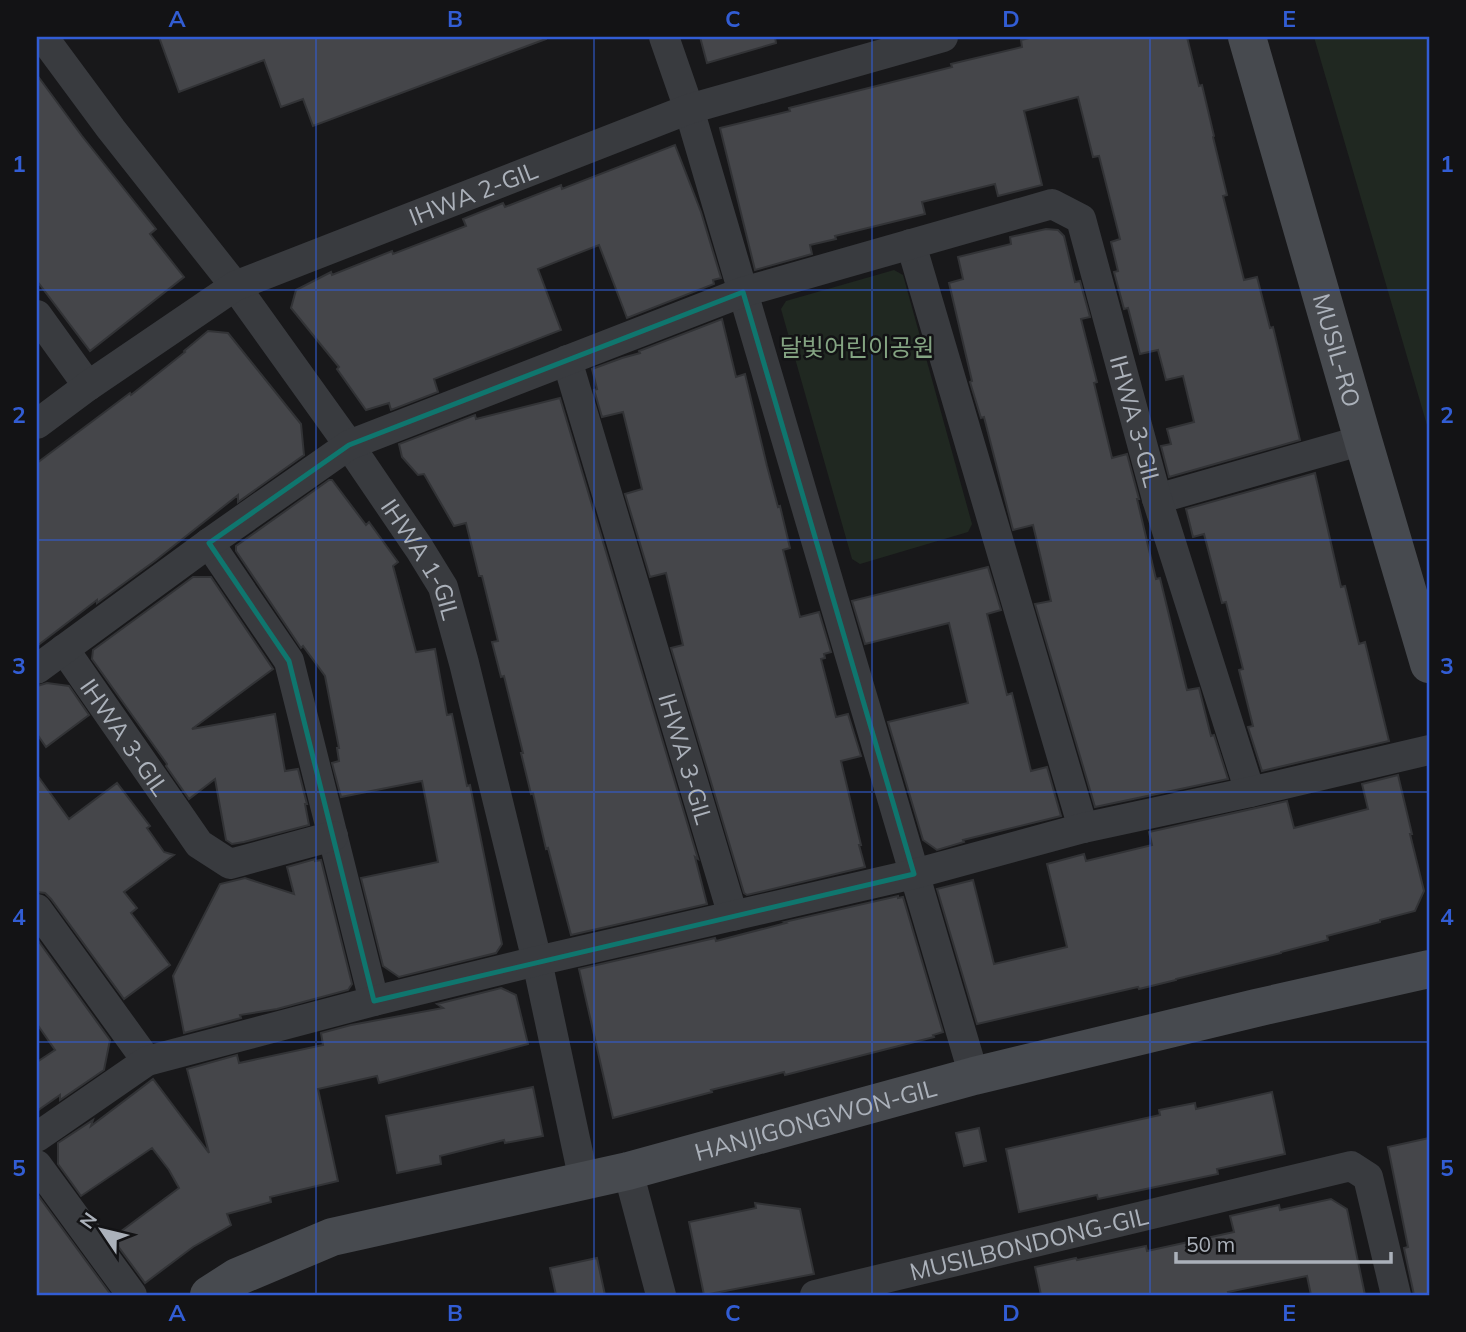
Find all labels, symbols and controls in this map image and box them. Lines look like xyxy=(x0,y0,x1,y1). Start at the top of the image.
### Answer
text: A xyxy=(168,4,186,33)
text: B xyxy=(447,4,463,33)
text: C xyxy=(725,4,741,33)
text: D xyxy=(1002,4,1020,33)
text: E xyxy=(1282,4,1296,33)
text: 1 xyxy=(12,149,26,178)
text: 1 xyxy=(1440,149,1454,178)
street label: IHWA 2-GIL xyxy=(405,155,542,232)
street label: MUSIL-RO xyxy=(1307,290,1368,411)
park label: 달빛어린이공원 xyxy=(780,332,934,362)
street label: IHWA 3-GIL xyxy=(1104,352,1168,490)
text: 2 xyxy=(12,400,26,429)
text: 2 xyxy=(1440,400,1454,429)
street label: IHWA 1-GIL xyxy=(375,493,466,623)
text: 3 xyxy=(12,651,26,680)
text: 3 xyxy=(1440,651,1454,680)
street label: IHWA 3-GIL xyxy=(74,673,176,801)
street label: IHWA 3-GIL xyxy=(652,689,720,828)
text: 4 xyxy=(12,902,26,931)
text: 4 xyxy=(1440,902,1454,931)
street label: HANJIGONGWON-GIL xyxy=(691,1072,940,1167)
text: 5 xyxy=(12,1153,26,1182)
text: 5 xyxy=(1440,1153,1454,1182)
north arrow xyxy=(66,1196,136,1266)
street label: MUSILBONDONG-GIL xyxy=(907,1200,1151,1287)
text: N xyxy=(74,1207,102,1233)
scale bar xyxy=(1176,1220,1391,1264)
text: 50 m xyxy=(1186,1231,1235,1257)
text: A xyxy=(168,1298,186,1327)
text: B xyxy=(447,1298,463,1327)
text: C xyxy=(725,1298,741,1327)
text: D xyxy=(1002,1298,1020,1327)
text: E xyxy=(1282,1298,1296,1327)

